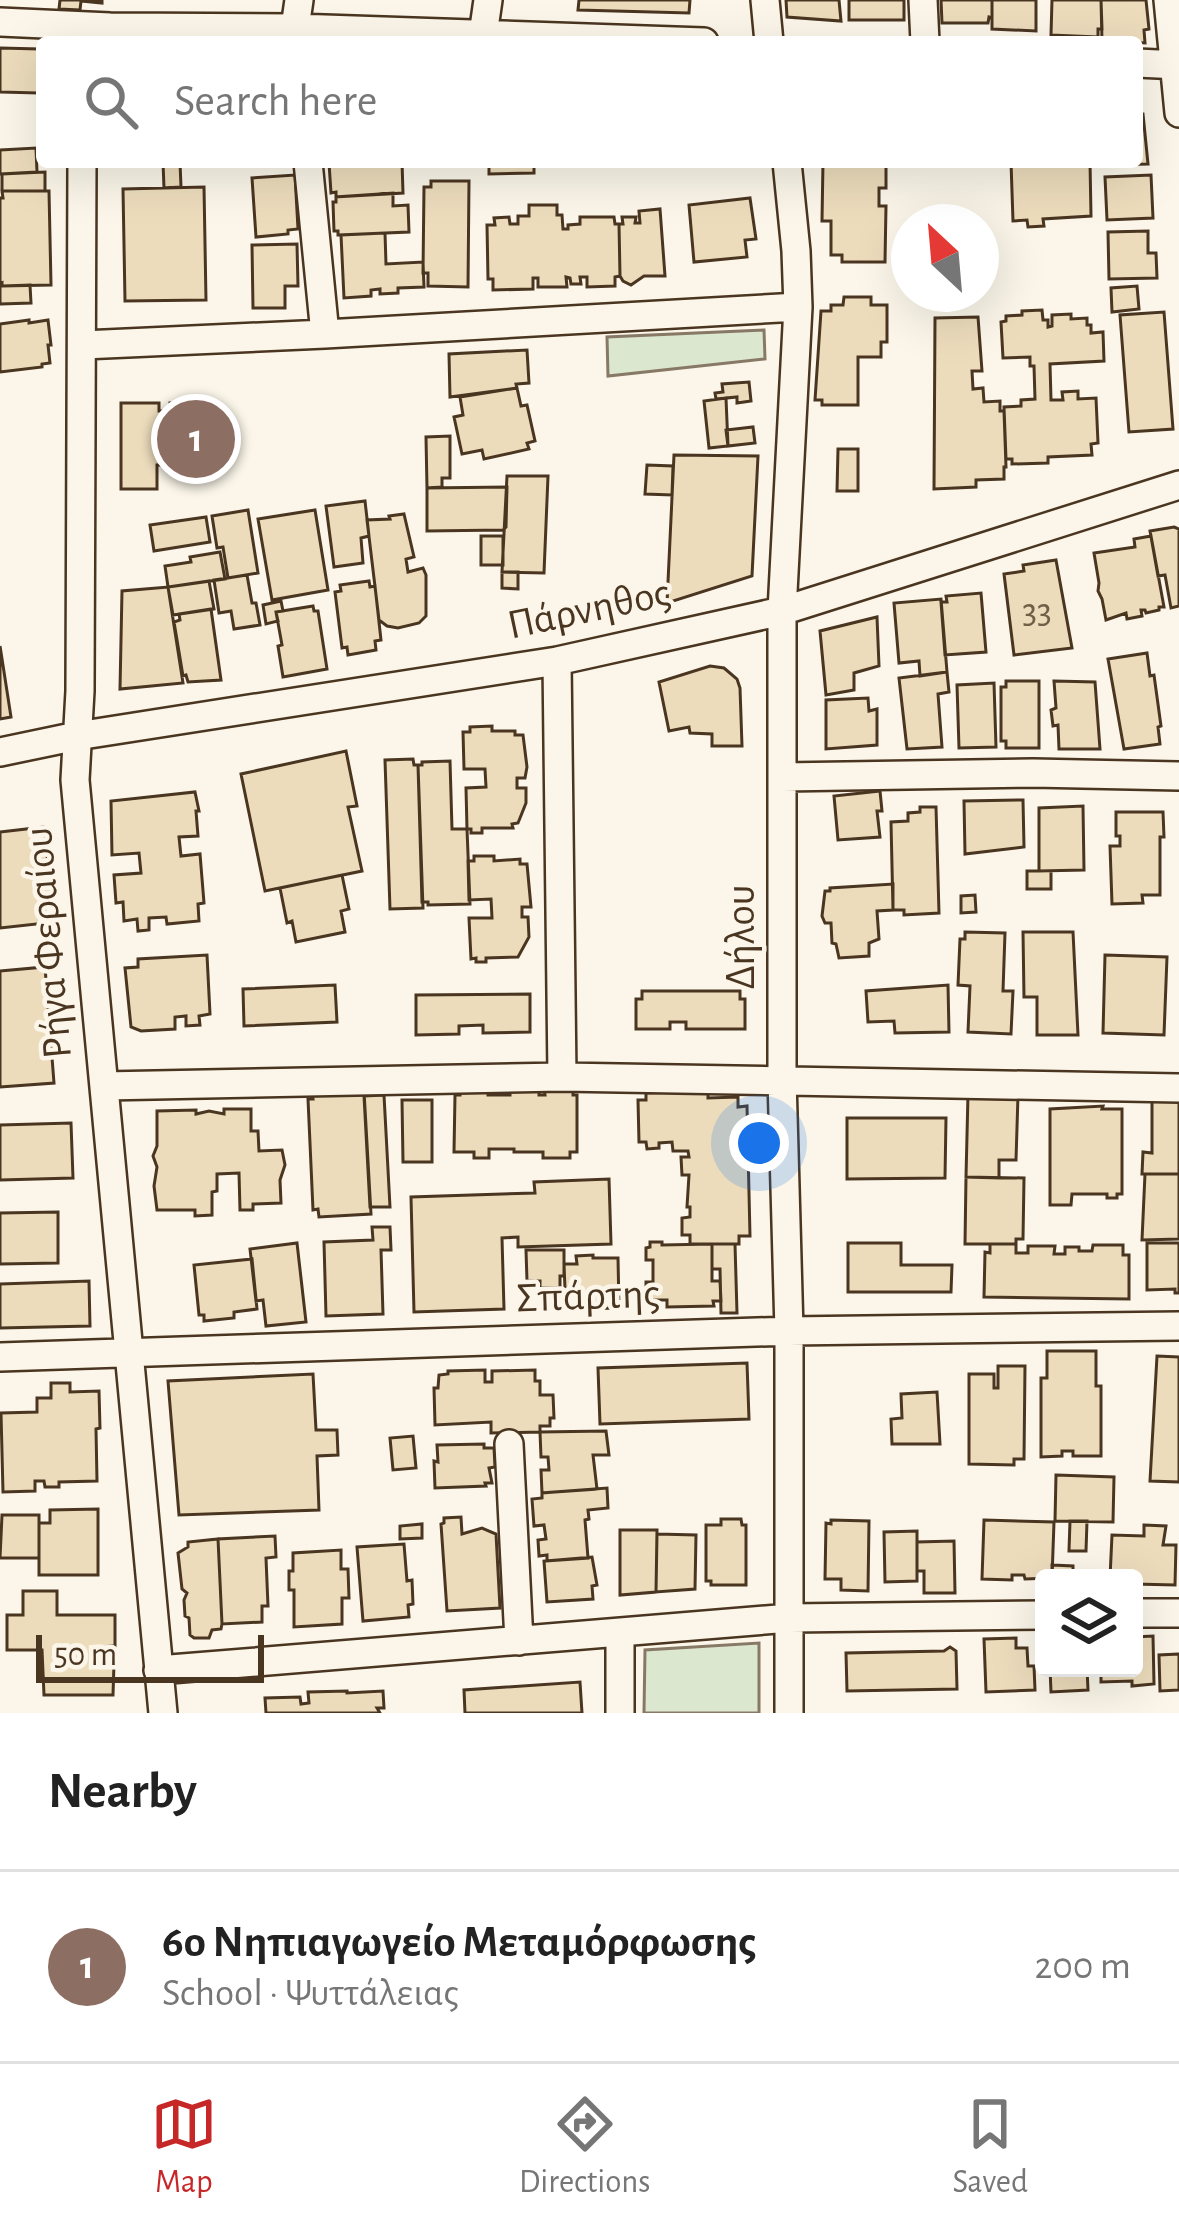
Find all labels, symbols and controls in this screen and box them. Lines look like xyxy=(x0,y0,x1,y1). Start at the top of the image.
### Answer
search box xyxy=(36,36,1143,168)
icon: search xyxy=(78,69,144,135)
text: Search here xyxy=(174,79,377,124)
north arrow xyxy=(891,204,999,312)
pin: 1 xyxy=(157,394,235,484)
street label: Πάρνηθος xyxy=(504,571,674,647)
house number: 33 xyxy=(1022,593,1052,629)
street label: Ρήγα Φεραίου xyxy=(17,826,79,1060)
street label: Δήλου xyxy=(720,884,762,990)
your location xyxy=(729,1113,789,1173)
street label: Σπάρτης xyxy=(515,1273,661,1319)
map controls xyxy=(1035,1569,1143,1677)
button: layers xyxy=(1035,1569,1143,1677)
scale bar xyxy=(36,1629,264,1682)
text: 50 m xyxy=(54,1639,117,1672)
text: Nearby xyxy=(48,1766,197,1817)
text: 6ο Νηπιαγωγείο Μεταμόρφωσης xyxy=(162,1920,756,1965)
text: 1 xyxy=(80,1947,94,1986)
text: 200 m xyxy=(1034,1947,1131,1986)
text: School · Ψυττάλειας xyxy=(162,1974,459,2013)
tab: Map xyxy=(151,2091,217,2203)
tab: Directions xyxy=(519,2091,650,2203)
tab: Saved xyxy=(952,2091,1028,2203)

